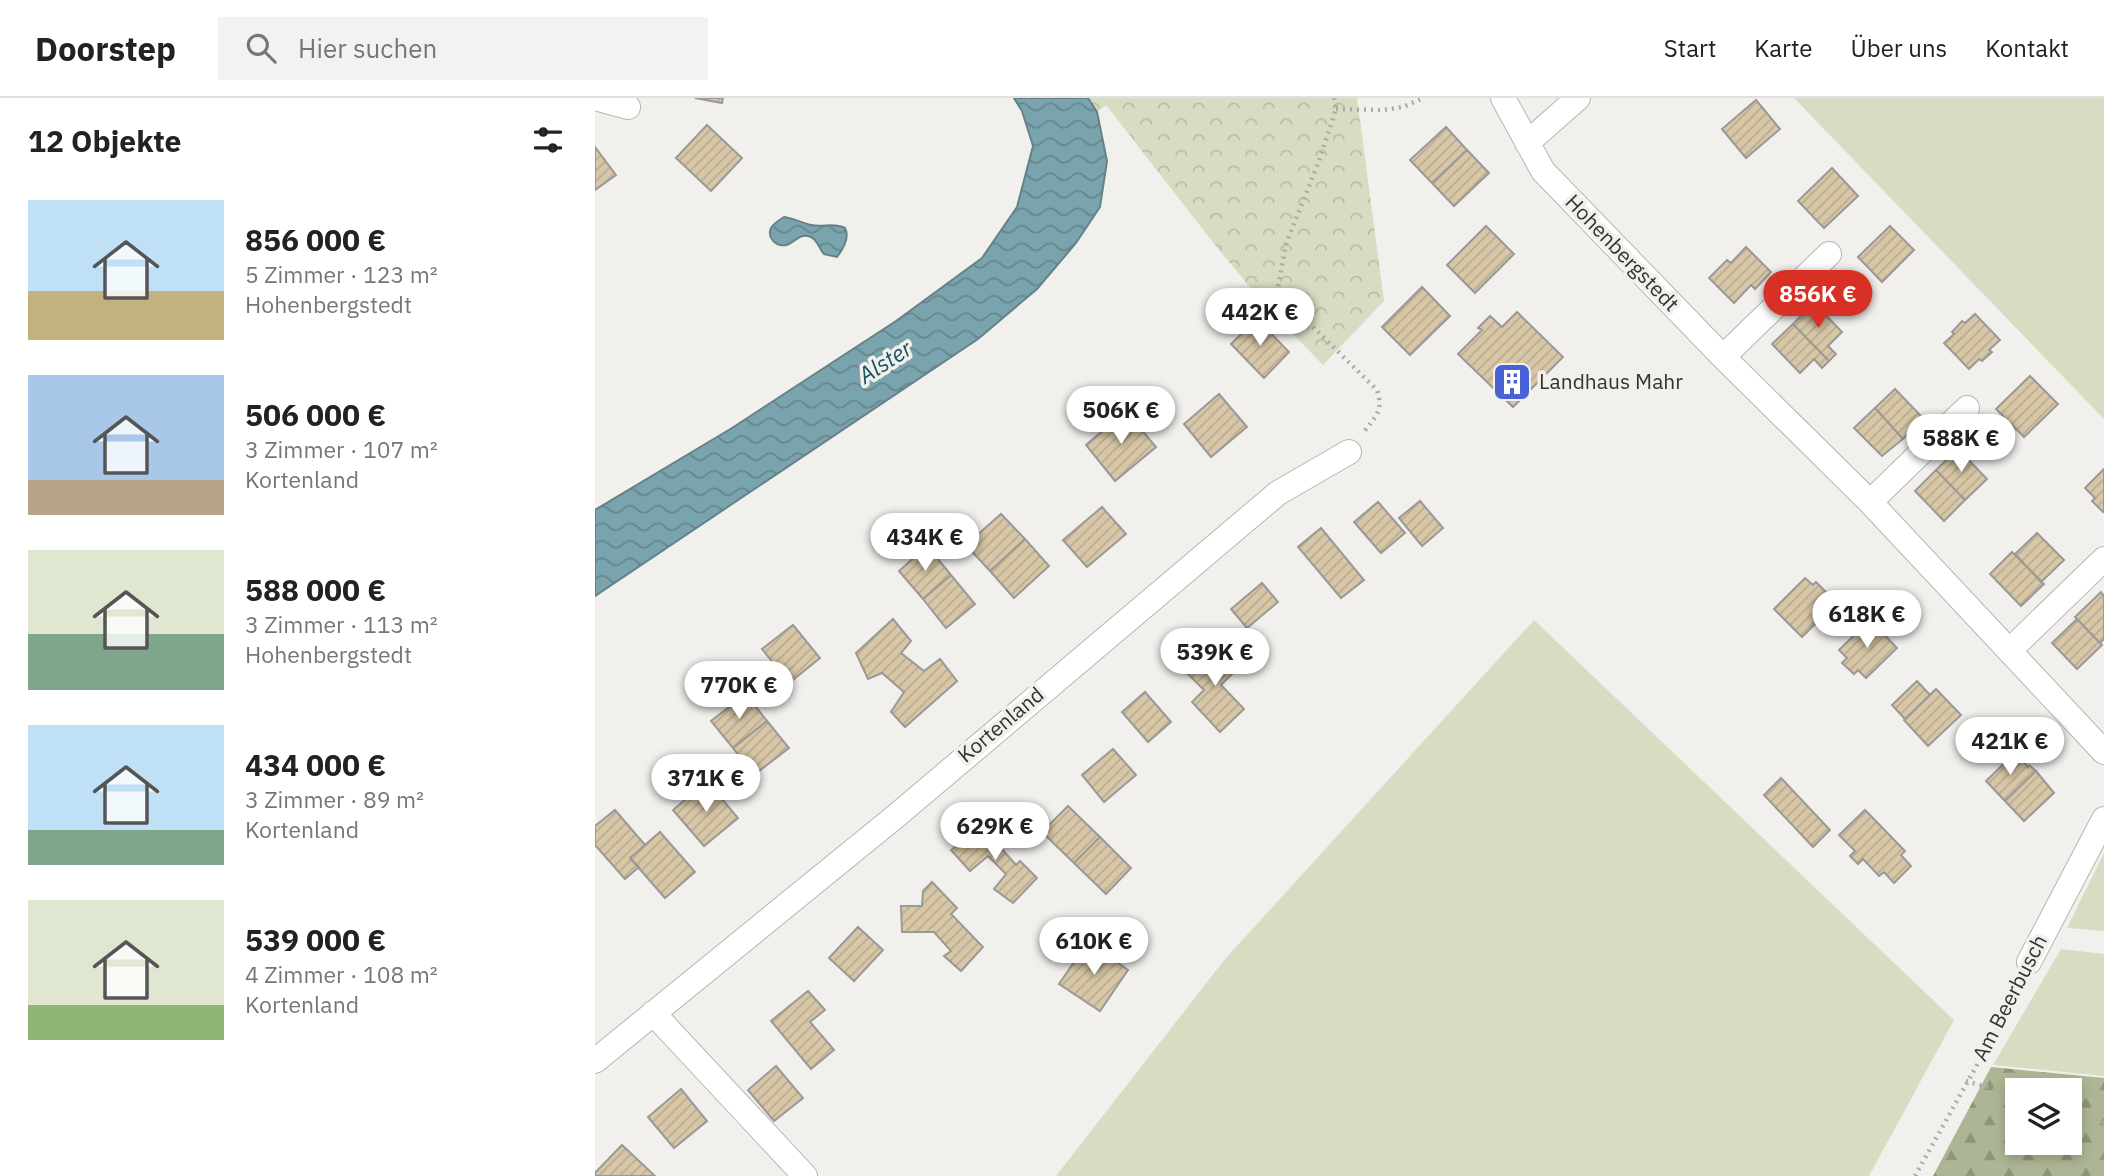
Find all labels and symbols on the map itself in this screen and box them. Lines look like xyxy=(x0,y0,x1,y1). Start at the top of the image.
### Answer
street label: Hohenbergstedt xyxy=(1560,188,1686,317)
pin: 856K € xyxy=(1761,271,1875,330)
pin: 442K € xyxy=(1203,288,1317,348)
water label: Alster xyxy=(851,332,918,390)
building icon: Landhaus Mahr xyxy=(1491,361,1533,403)
place label: Landhaus Mahr xyxy=(1539,367,1683,395)
pin: 506K € xyxy=(1064,386,1178,446)
pin: 588K € xyxy=(1904,414,2018,474)
pin: 434K € xyxy=(868,514,982,573)
pin: 618K € xyxy=(1810,590,1924,650)
pin: 539K € xyxy=(1158,628,1272,688)
pin: 770K € xyxy=(682,662,796,721)
street label: Kortenland xyxy=(951,680,1049,768)
pin: 421K € xyxy=(1953,718,2067,777)
pin: 371K € xyxy=(649,754,763,814)
pin: 629K € xyxy=(938,802,1052,862)
pin: 610K € xyxy=(1037,918,1151,977)
street label: Am Beerbusch xyxy=(1965,930,2053,1065)

